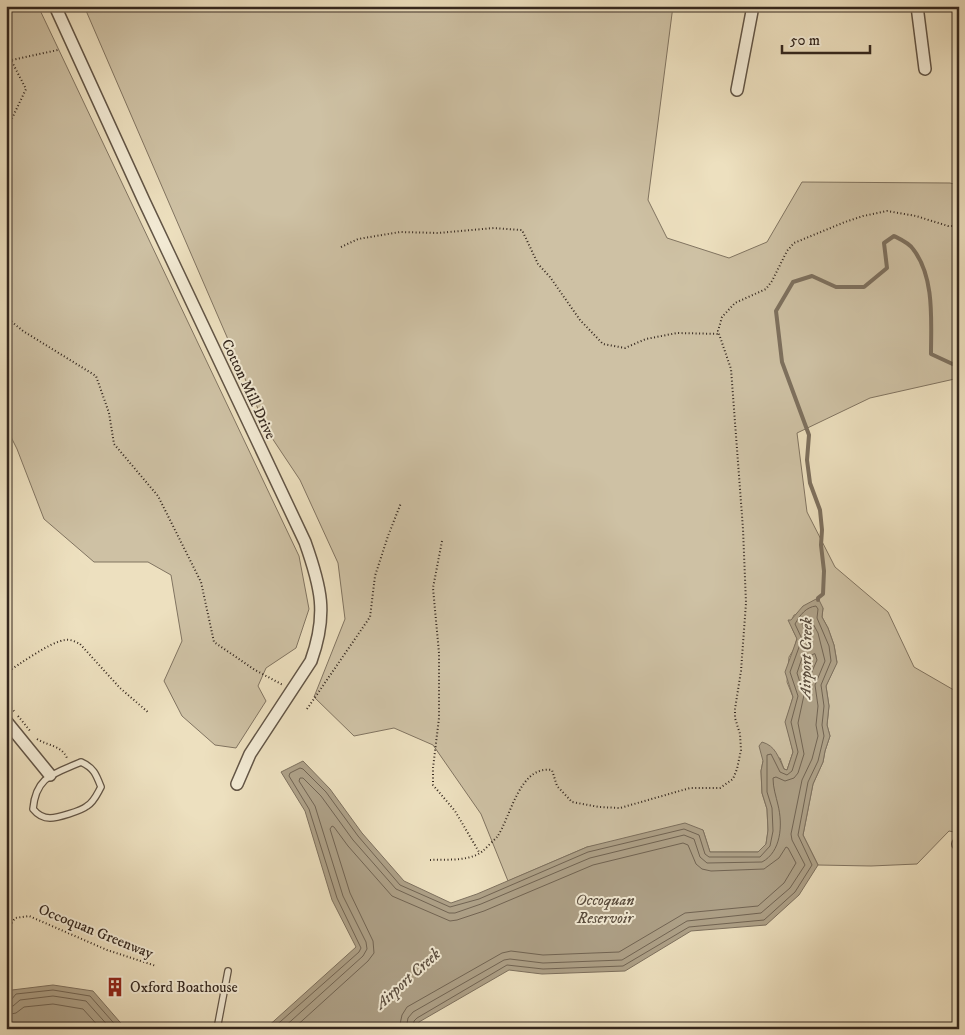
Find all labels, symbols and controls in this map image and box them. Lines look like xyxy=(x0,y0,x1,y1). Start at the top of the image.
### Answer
scale bar xyxy=(782,22,870,54)
text: 50 m xyxy=(790,31,820,50)
street label: Cotton Mill Drive xyxy=(217,336,280,442)
water label: Airport Creek xyxy=(795,617,817,701)
water label: Occoquan Reservoir xyxy=(576,890,634,928)
street label: Occoquan Greenway xyxy=(36,900,157,963)
water label: Airport Creek xyxy=(369,944,445,1015)
building icon: Oxford Boathouse xyxy=(104,976,126,998)
place label: Oxford Boathouse xyxy=(130,978,238,997)

